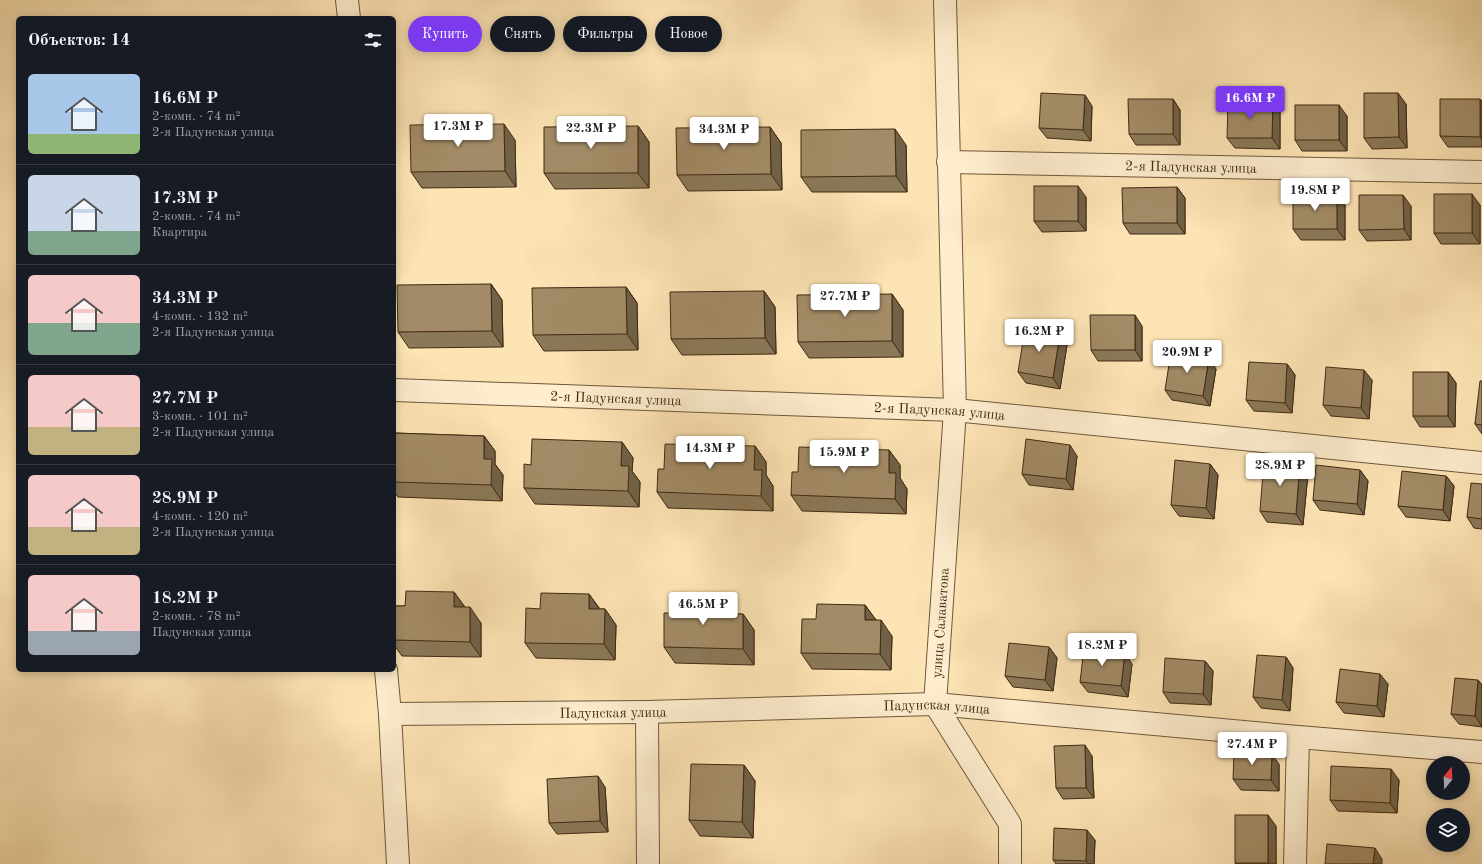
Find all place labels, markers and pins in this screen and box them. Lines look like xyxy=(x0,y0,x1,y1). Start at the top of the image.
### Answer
pin: 16.6M ₽ xyxy=(1213,86,1287,120)
pin: 17.3M ₽ xyxy=(421,114,495,148)
pin: 22.3M ₽ xyxy=(554,116,628,150)
pin: 34.3M ₽ xyxy=(687,117,761,151)
pin: 19.8M ₽ xyxy=(1278,178,1352,212)
pin: 27.7M ₽ xyxy=(808,284,882,318)
pin: 16.2M ₽ xyxy=(1002,319,1076,353)
pin: 20.9M ₽ xyxy=(1150,340,1224,374)
pin: 14.3M ₽ xyxy=(673,436,747,470)
pin: 15.9M ₽ xyxy=(807,440,881,474)
pin: 28.9M ₽ xyxy=(1243,453,1317,487)
pin: 46.5M ₽ xyxy=(666,592,740,626)
pin: 18.2M ₽ xyxy=(1065,633,1139,667)
pin: 27.4M ₽ xyxy=(1215,732,1289,766)

